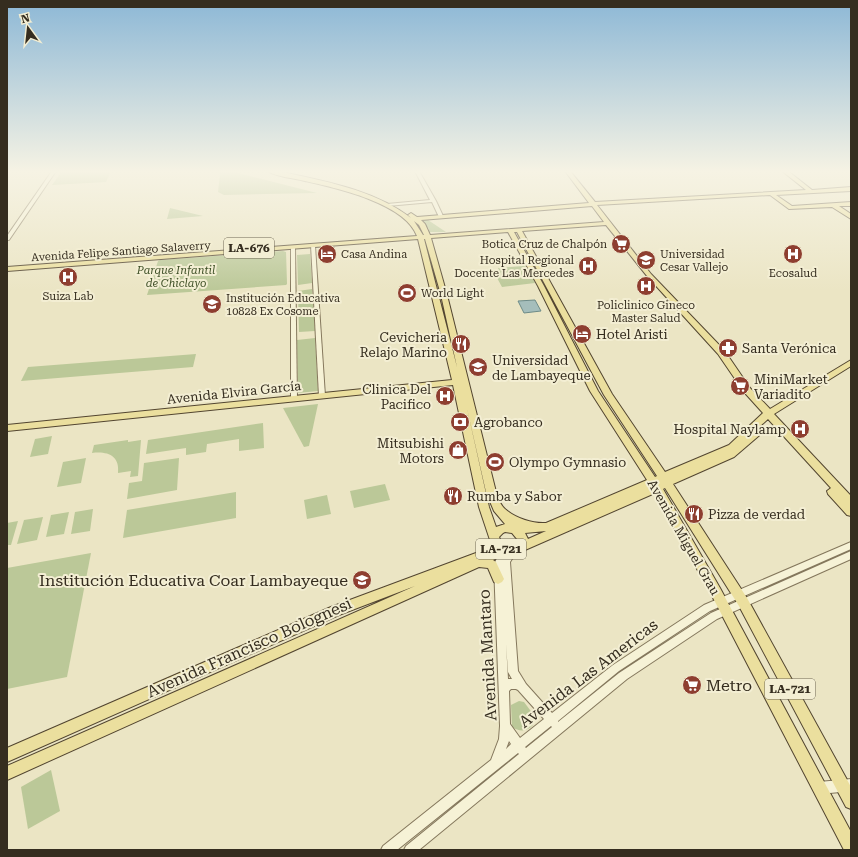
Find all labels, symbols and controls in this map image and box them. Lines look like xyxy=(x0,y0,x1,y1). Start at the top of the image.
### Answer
north arrow xyxy=(8,8,48,48)
text: N xyxy=(20,11,32,26)
supermarket icon: Botica Cruz de Chalpón xyxy=(610,233,632,255)
road number: LA-676 xyxy=(224,238,274,258)
place label: Botica Cruz de Chalpón xyxy=(482,238,607,251)
street label: Avenida Felipe Santiago Salaverry xyxy=(31,239,212,264)
hotel icon: Casa Andina xyxy=(316,243,338,265)
hospital icon: Ecosalud xyxy=(782,243,804,265)
place label: Casa Andina xyxy=(341,248,407,261)
place label: Universidad Cesar Vallejo xyxy=(660,248,728,274)
school or university icon: Universidad Cesar Vallejo xyxy=(635,249,657,271)
place label: Hospital Regional Docente Las Mercedes xyxy=(454,254,575,280)
hospital icon: Hospital Regional Docente Las Mercedes xyxy=(577,255,599,277)
park label: Parque Infantil de Chiclayo xyxy=(136,264,215,290)
hospital icon: Suiza Lab xyxy=(57,266,79,288)
place label: Ecosalud xyxy=(769,267,817,280)
hospital icon: Policlinico Gineco Master Salud xyxy=(635,275,657,297)
sports icon: World Light xyxy=(396,282,418,304)
place label: World Light xyxy=(421,287,484,300)
place label: Suiza Lab xyxy=(42,290,94,303)
place label: Institución Educativa 10828 Ex Cosome xyxy=(226,292,340,318)
school or university icon: Institución Educativa 10828 Ex Cosome xyxy=(201,293,223,315)
place label: Policlinico Gineco Master Salud xyxy=(597,299,695,325)
hotel icon: Hotel Aristi xyxy=(571,323,593,345)
place label: Hotel Aristi xyxy=(596,327,668,342)
place label: Cevicheria Relajo Marino xyxy=(360,330,447,360)
restaurant icon: Cevicheria Relajo Marino xyxy=(450,333,472,355)
pharmacy icon: Santa Verónica xyxy=(717,337,739,359)
place label: Santa Verónica xyxy=(742,341,836,356)
place label: Universidad de Lambayeque xyxy=(492,353,591,383)
school or university icon: Universidad de Lambayeque xyxy=(467,356,489,378)
place label: MiniMarket Variadito xyxy=(754,372,828,402)
supermarket icon: MiniMarket Variadito xyxy=(729,375,751,397)
street label: Avenida Elvira García xyxy=(166,378,302,407)
place label: Clinica Del Pacifico xyxy=(362,382,431,412)
hospital icon: Clinica Del Pacifico xyxy=(434,385,456,407)
bank icon: Agrobanco xyxy=(449,411,471,433)
place label: Agrobanco xyxy=(474,415,543,430)
hospital icon: Hospital Naylamp xyxy=(789,418,811,440)
place label: Hospital Naylamp xyxy=(673,422,786,437)
place label: Mitsubishi Motors xyxy=(377,436,444,466)
shop icon: Mitsubishi Motors xyxy=(447,439,469,461)
sports icon: Olympo Gymnasio xyxy=(484,451,506,473)
place label: Olympo Gymnasio xyxy=(509,455,626,470)
street label: Avenida Miguel Grau xyxy=(644,477,723,598)
restaurant icon: Rumba y Sabor xyxy=(442,485,464,507)
place label: Rumba y Sabor xyxy=(467,489,563,504)
restaurant icon: Pizza de verdad xyxy=(683,503,705,525)
place label: Pizza de verdad xyxy=(708,507,806,522)
road number: LA-721 xyxy=(476,539,526,559)
school or university icon: Institución Educativa Coar Lambayeque xyxy=(351,569,373,591)
place label: Institución Educativa Coar Lambayeque xyxy=(39,571,348,590)
street label: Avenida Mantaro xyxy=(475,589,500,721)
street label: Avenida Francisco Bolognesi xyxy=(144,594,355,701)
street label: Avenida Las Americas xyxy=(515,615,662,732)
supermarket icon: Metro xyxy=(681,674,703,696)
place label: Metro xyxy=(706,676,752,695)
road number: LA-721 xyxy=(765,679,815,699)

